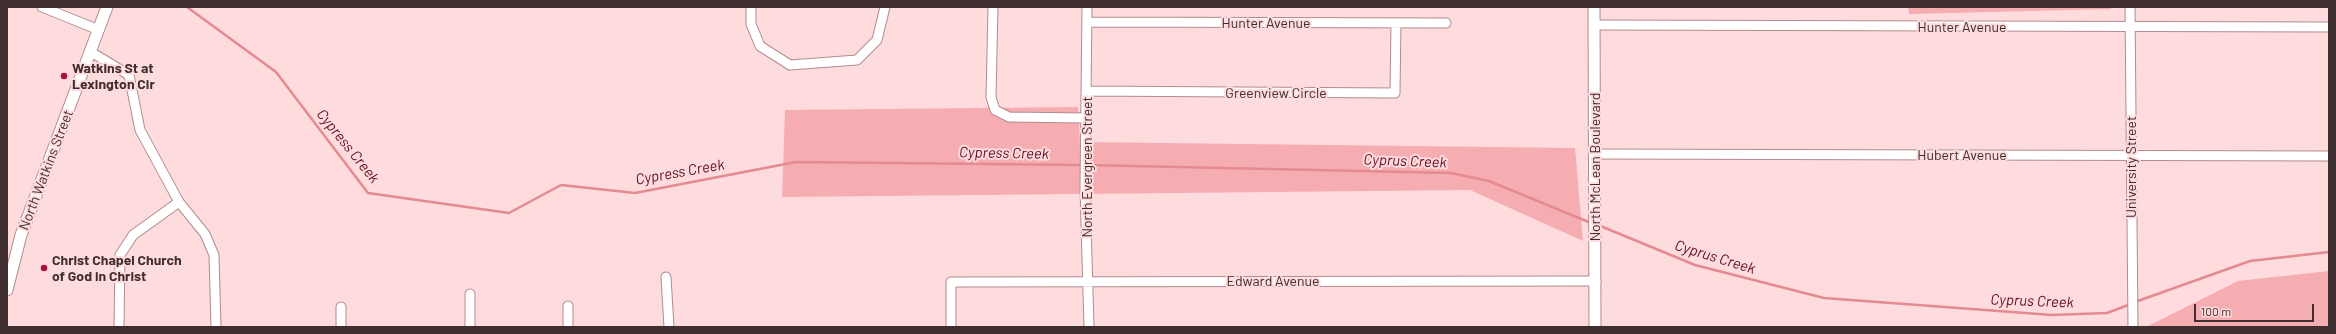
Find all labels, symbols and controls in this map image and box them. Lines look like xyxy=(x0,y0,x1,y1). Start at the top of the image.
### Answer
street label: Hunter Avenue xyxy=(1222,15,1310,31)
street label: Hunter Avenue xyxy=(1918,19,2006,35)
place label: Watkins St at Lexington Cir xyxy=(72,60,155,92)
marker: Watkins St at Lexington Cir xyxy=(59,71,69,81)
street label: Greenview Circle xyxy=(1225,85,1327,101)
street label: North McLean Boulevard xyxy=(1587,93,1603,241)
street label: North Evergreen Street xyxy=(1079,96,1095,238)
water label: Cypress Creek xyxy=(313,105,383,187)
street label: North Watkins Street xyxy=(15,107,77,233)
street label: University Street xyxy=(2123,116,2139,218)
water label: Cypress Creek xyxy=(959,143,1049,163)
street label: Hubert Avenue xyxy=(1917,147,2007,163)
water label: Cyprus Creek xyxy=(1363,151,1447,171)
water label: Cypress Creek xyxy=(634,155,726,189)
water label: Cyprus Creek xyxy=(1672,236,1758,278)
place label: Christ Chapel Church of God in Christ xyxy=(52,252,182,284)
marker: Christ Chapel Church of God in Christ xyxy=(39,263,49,273)
street label: Edward Avenue xyxy=(1226,273,1320,289)
water label: Cyprus Creek xyxy=(1990,291,2074,311)
scale bar xyxy=(2196,296,2316,322)
text: 100 m xyxy=(2201,304,2231,318)

